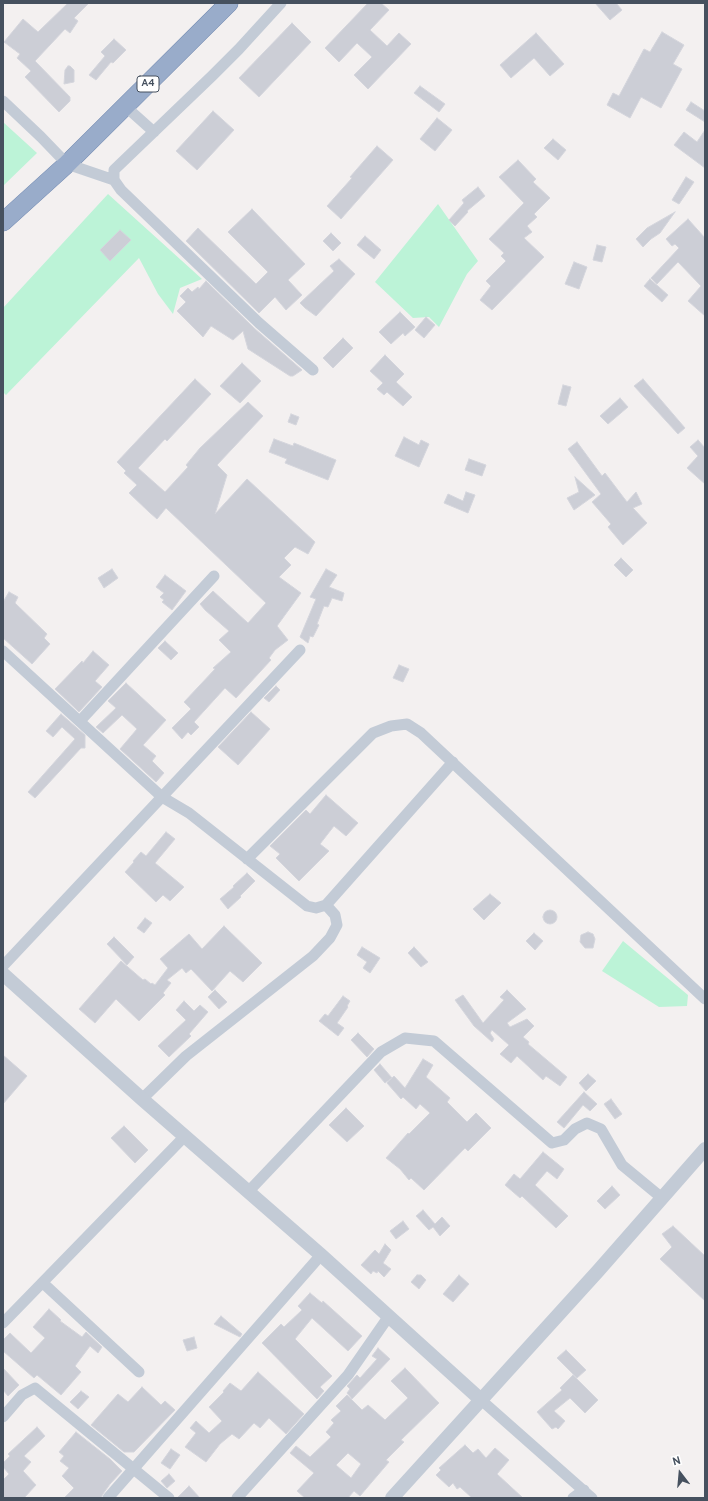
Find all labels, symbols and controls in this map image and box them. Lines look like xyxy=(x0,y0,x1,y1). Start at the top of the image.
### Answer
road number: A4 xyxy=(137,76,159,92)
north arrow xyxy=(660,1453,700,1493)
text: N xyxy=(671,1454,682,1469)

